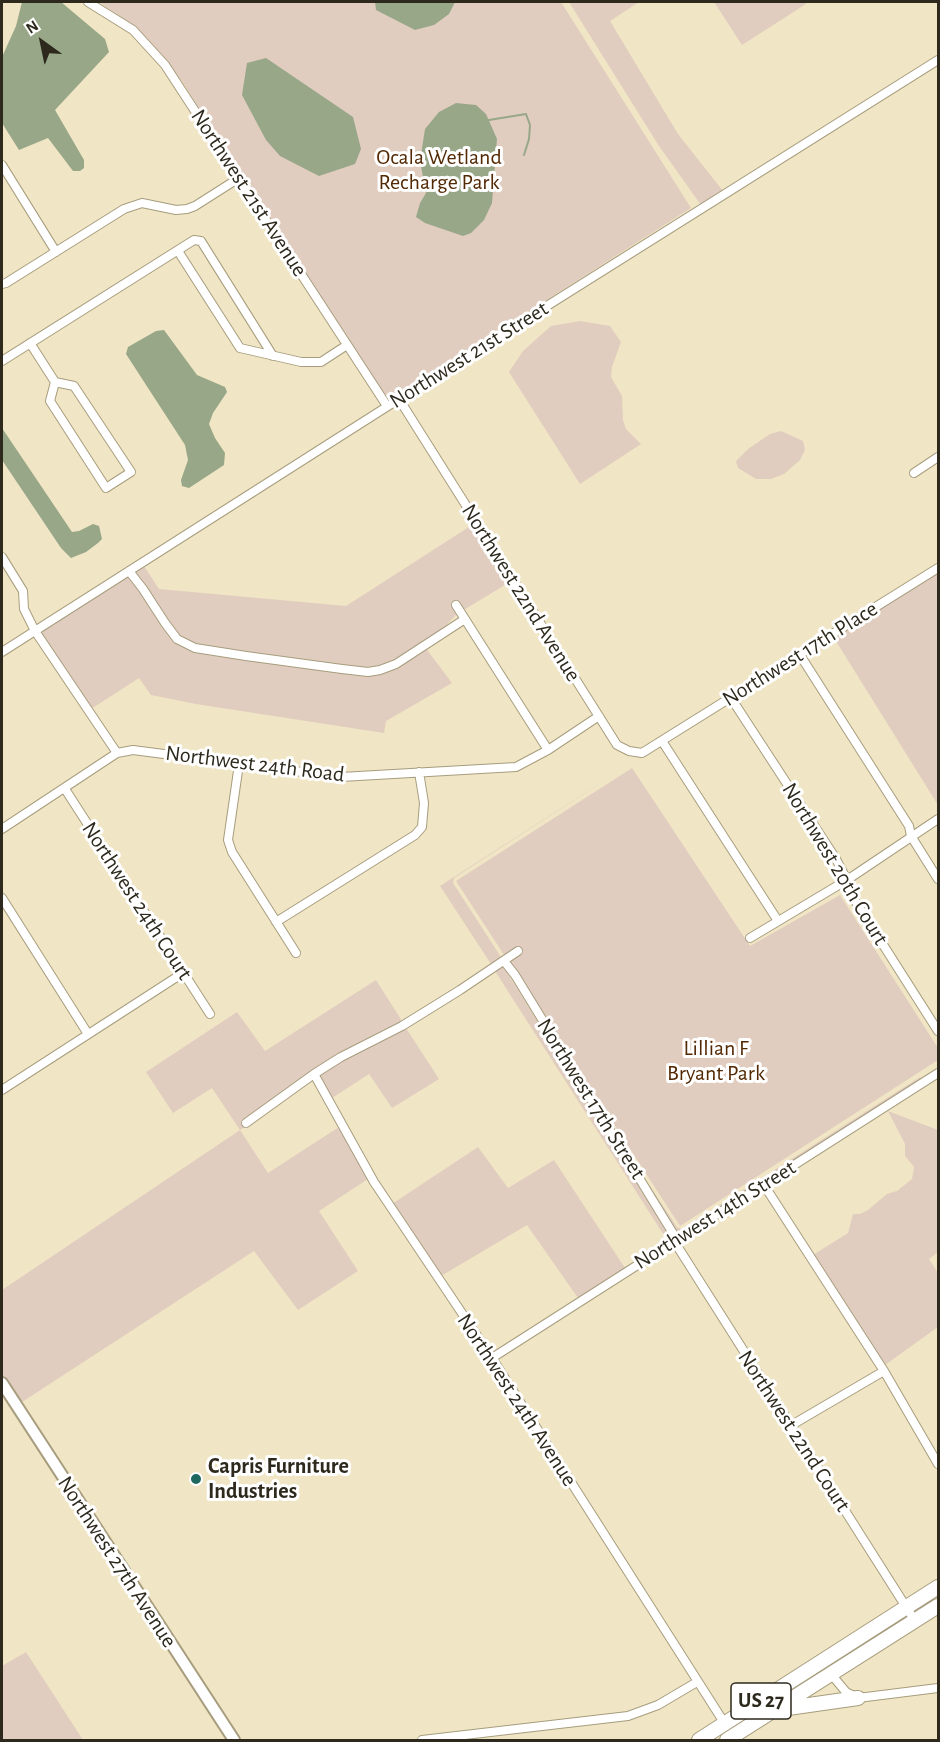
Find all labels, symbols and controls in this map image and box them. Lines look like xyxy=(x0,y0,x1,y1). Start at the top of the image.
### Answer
north arrow xyxy=(12,12,72,72)
text: N xyxy=(23,17,41,37)
street label: Northwest 21st Avenue xyxy=(185,104,313,282)
park label: Ocala Wetland Recharge Park xyxy=(376,144,502,196)
street label: Northwest 21st Street xyxy=(385,296,553,414)
street label: Northwest 22nd Avenue xyxy=(456,499,586,687)
street label: Northwest 17th Place xyxy=(717,596,883,712)
street label: Northwest 24th Road xyxy=(164,740,346,788)
street label: Northwest 20th Court xyxy=(776,778,894,950)
street label: Northwest 24th Court xyxy=(76,817,198,985)
street label: Northwest 17th Street xyxy=(531,1014,651,1184)
park label: Lillian F Bryant Park xyxy=(667,1035,765,1086)
street label: Northwest 14th Street xyxy=(629,1155,801,1275)
street label: Northwest 24th Avenue xyxy=(451,1309,583,1491)
street label: Northwest 22nd Court xyxy=(732,1345,856,1517)
place label: Capris Furniture Industries xyxy=(208,1453,349,1504)
street label: Northwest 27th Avenue xyxy=(52,1471,182,1653)
marker: Capris Furniture Industries xyxy=(189,1472,203,1486)
road number: US 27 xyxy=(731,1683,791,1719)

